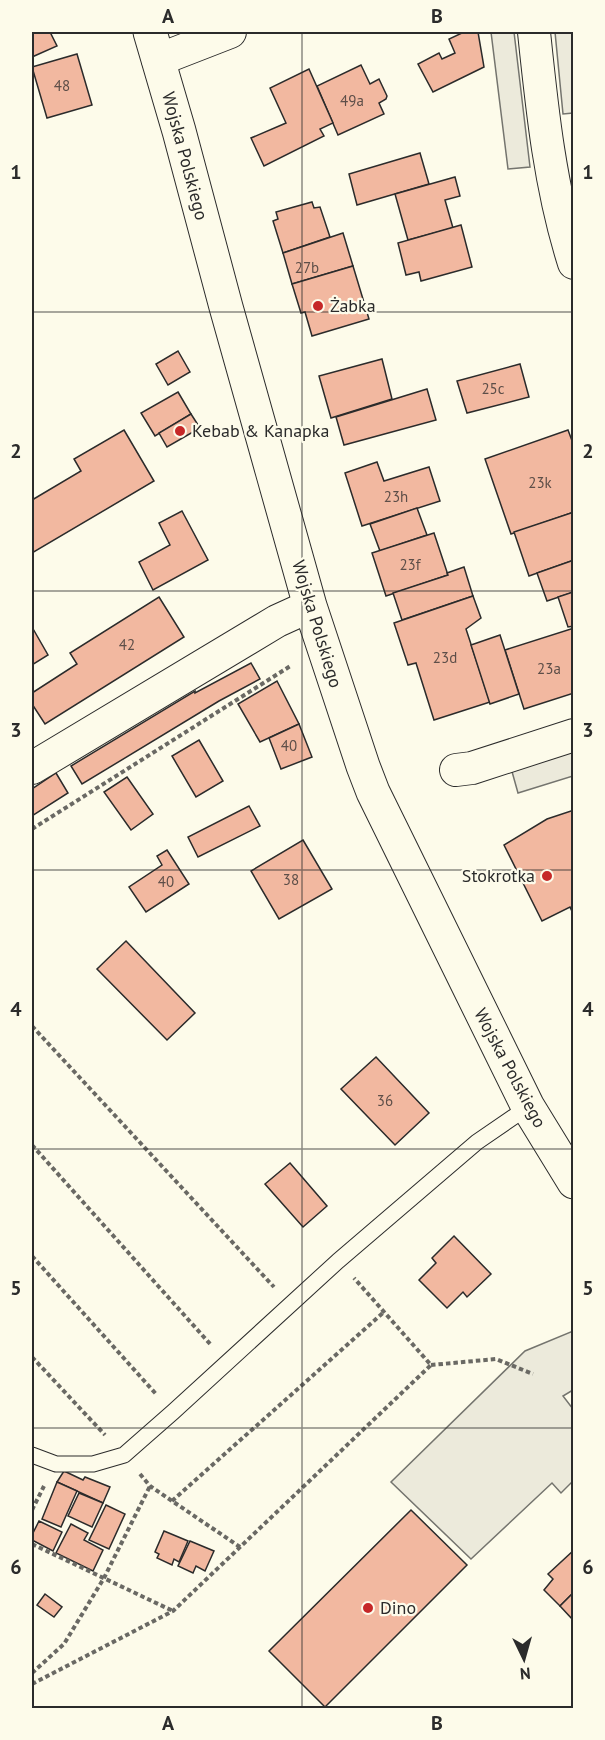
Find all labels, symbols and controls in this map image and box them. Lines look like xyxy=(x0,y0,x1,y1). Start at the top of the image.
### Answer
text: A xyxy=(162,3,175,29)
text: B xyxy=(431,3,443,29)
house number: 48 xyxy=(54,76,70,95)
street label: Wojska Polskiego xyxy=(157,89,214,223)
house number: 49a xyxy=(340,91,364,110)
text: 1 xyxy=(10,159,22,185)
text: 1 xyxy=(582,159,594,185)
house number: 27b xyxy=(295,258,319,277)
place label: Żabka xyxy=(330,294,376,317)
marker: Żabka xyxy=(311,299,325,313)
house number: 25c xyxy=(481,379,505,398)
place label: Kebab & Kanapka xyxy=(192,419,329,442)
marker: Kebab & Kanapka xyxy=(173,424,187,438)
text: 2 xyxy=(10,438,22,464)
text: 2 xyxy=(582,438,594,464)
house number: 23k xyxy=(528,473,553,492)
house number: 23h xyxy=(384,487,408,506)
house number: 23f xyxy=(399,555,422,574)
street label: Wojska Polskiego xyxy=(287,557,348,690)
house number: 42 xyxy=(119,635,135,654)
house number: 23d xyxy=(433,648,457,667)
house number: 23a xyxy=(537,659,561,678)
text: 3 xyxy=(10,717,22,743)
text: 3 xyxy=(582,717,594,743)
house number: 40 xyxy=(281,736,297,755)
place label: Stokrotka xyxy=(462,864,535,887)
marker: Stokrotka xyxy=(540,869,554,883)
house number: 38 xyxy=(283,870,299,889)
house number: 40 xyxy=(158,872,174,891)
text: 4 xyxy=(10,996,22,1022)
text: 4 xyxy=(582,996,594,1022)
street label: Wojska Polskiego xyxy=(469,1004,552,1132)
house number: 36 xyxy=(377,1091,393,1110)
text: 5 xyxy=(10,1275,22,1301)
text: 5 xyxy=(582,1275,594,1301)
text: 6 xyxy=(10,1554,22,1580)
text: 6 xyxy=(582,1554,594,1580)
place label: Dino xyxy=(380,1596,416,1619)
marker: Dino xyxy=(361,1601,375,1615)
north arrow xyxy=(494,1629,554,1689)
text: N xyxy=(519,1664,531,1684)
text: A xyxy=(162,1710,175,1736)
text: B xyxy=(431,1710,443,1736)

